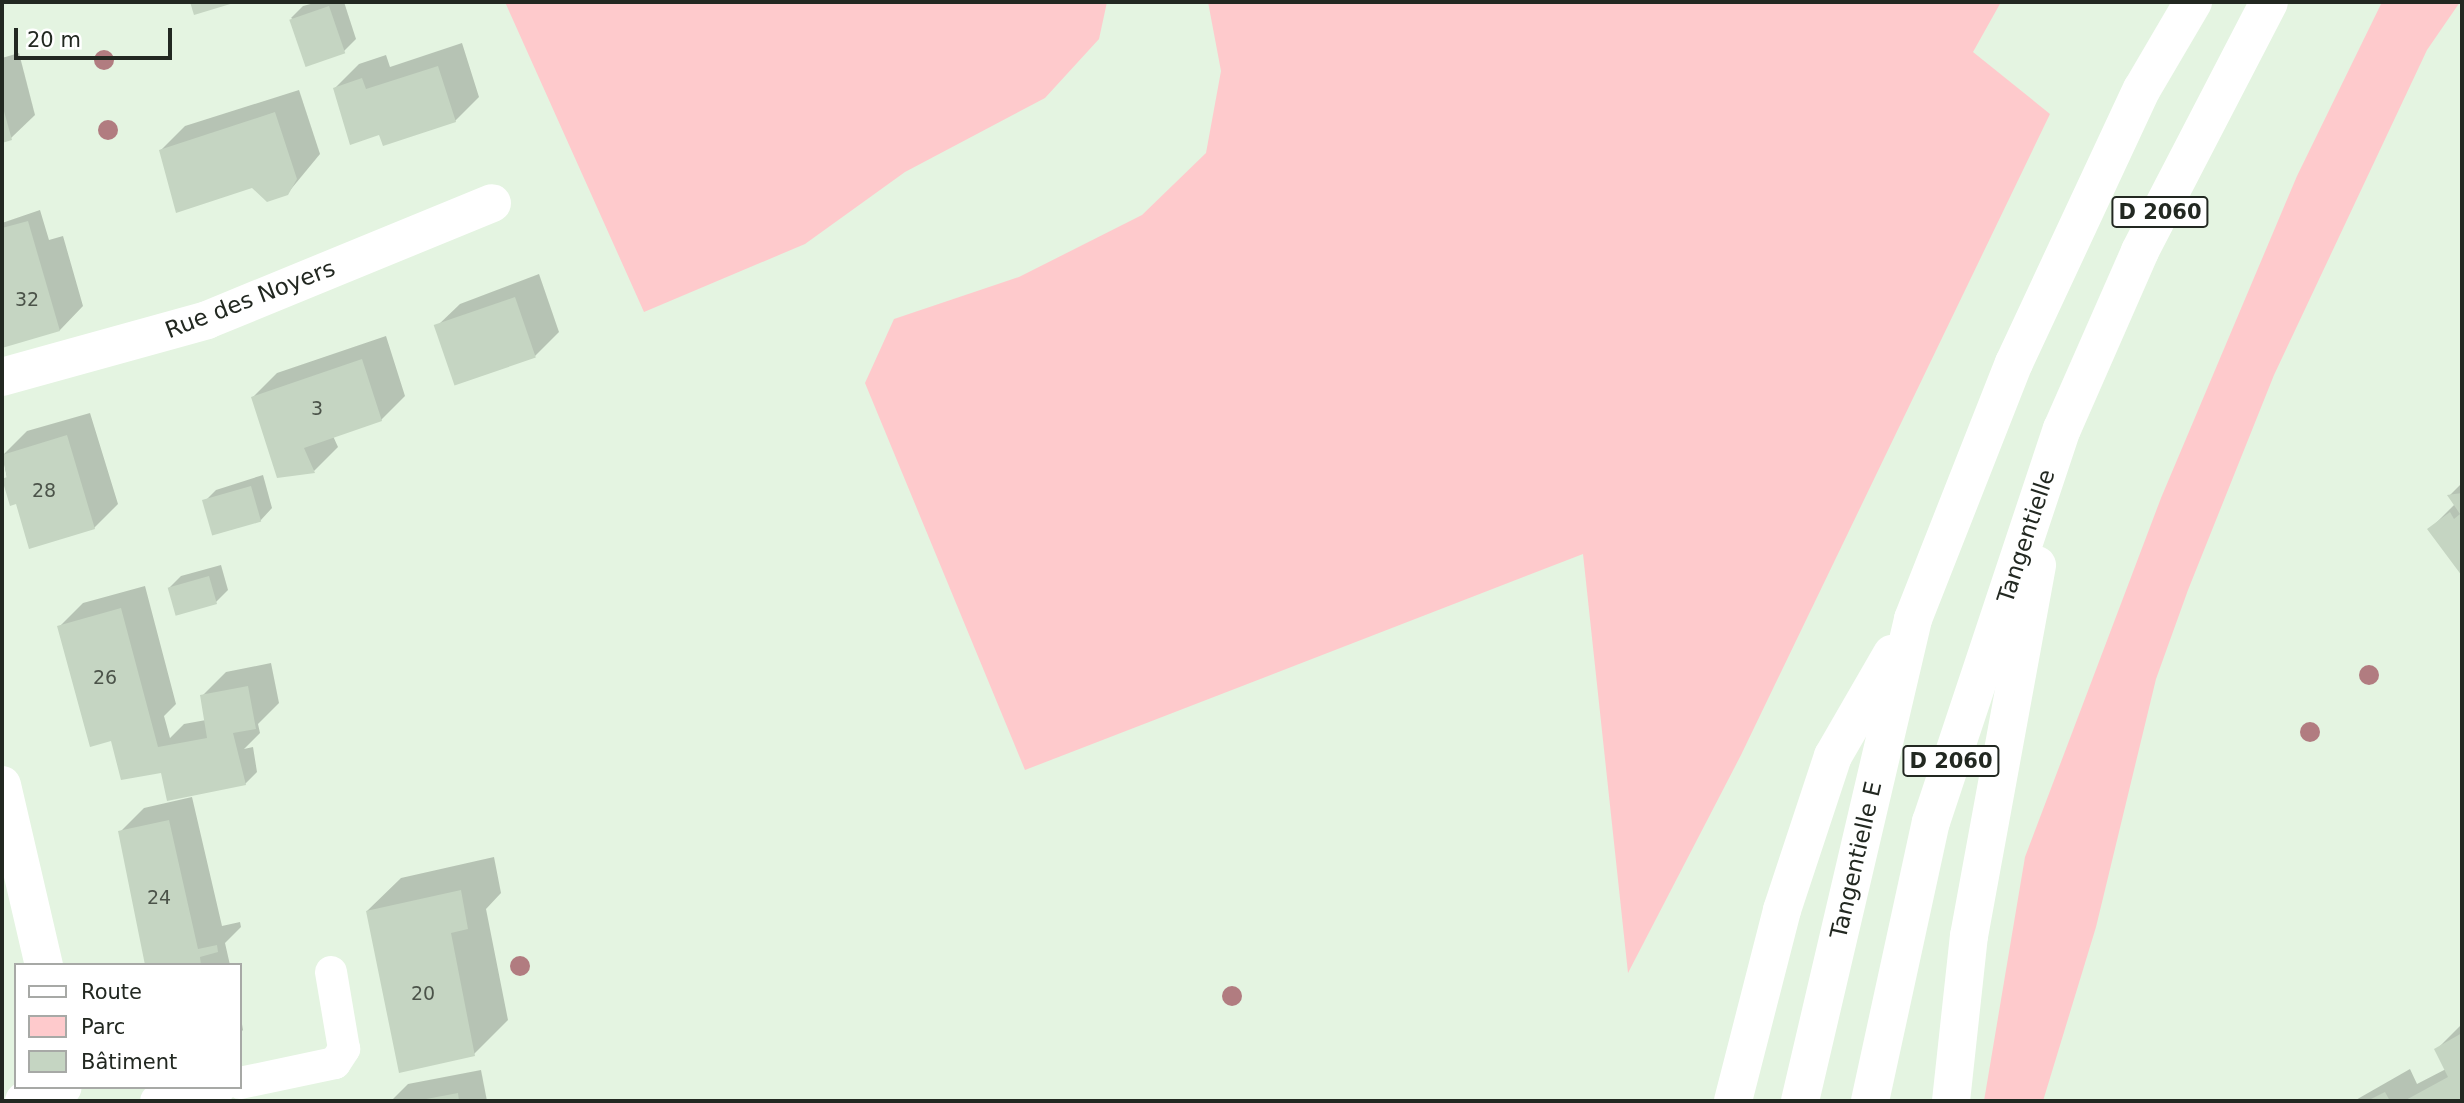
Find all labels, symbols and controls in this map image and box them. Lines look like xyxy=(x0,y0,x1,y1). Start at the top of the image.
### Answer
scale bar xyxy=(18,14,175,58)
text: 20 m xyxy=(27,28,81,52)
road number: D 2060 xyxy=(2111,194,2209,230)
street label: Rue des Noyers xyxy=(161,254,339,344)
house number: 32 xyxy=(15,289,39,311)
house number: 3 xyxy=(311,398,323,420)
street label: Tangentielle xyxy=(1991,466,2061,606)
house number: 28 xyxy=(32,480,56,502)
house number: 26 xyxy=(93,667,117,689)
road number: D 2060 xyxy=(1902,744,2000,778)
street label: Tangentielle E xyxy=(1824,779,1888,941)
house number: 24 xyxy=(147,887,171,909)
legend xyxy=(14,963,242,1089)
text: Route xyxy=(81,980,142,1004)
house number: 20 xyxy=(411,983,435,1005)
text: Parc xyxy=(81,1015,125,1039)
text: Bâtiment xyxy=(81,1050,177,1074)

